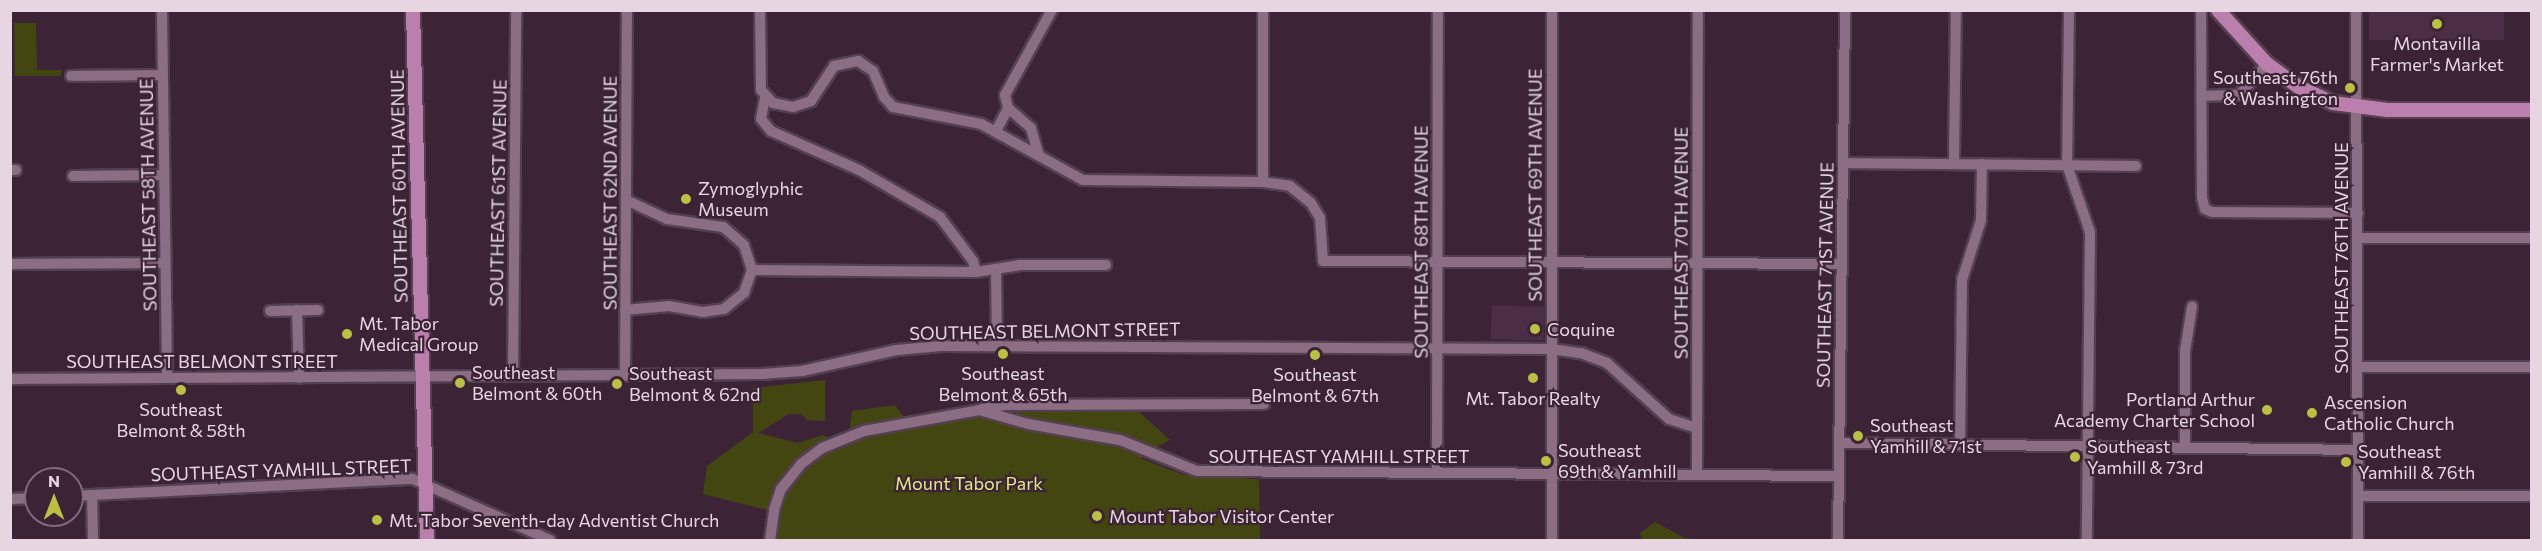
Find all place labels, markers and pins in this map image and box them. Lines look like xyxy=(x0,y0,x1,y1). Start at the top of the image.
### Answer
marker: Montavilla Farmer's Market xyxy=(2430,17,2444,31)
place label: Montavilla Farmer's Market xyxy=(2370,33,2504,76)
place label: Southeast 76th & Washington xyxy=(2213,67,2338,110)
marker: Southeast 76th & Washington xyxy=(2343,81,2357,95)
place label: Zymoglyphic Museum xyxy=(698,178,803,220)
marker: Zymoglyphic Museum xyxy=(679,192,693,206)
place label: Mt. Tabor Medical Group xyxy=(359,313,479,356)
place label: Coquine xyxy=(1547,318,1615,340)
marker: Coquine xyxy=(1528,322,1542,336)
marker: Mt. Tabor Medical Group xyxy=(340,327,354,341)
marker: Southeast Belmont & 65th xyxy=(996,347,1010,361)
marker: Southeast Belmont & 67th xyxy=(1308,348,1322,362)
place label: Southeast Belmont & 60th xyxy=(472,362,602,404)
place label: Southeast Belmont & 62nd xyxy=(629,363,761,406)
place label: Southeast Belmont & 65th xyxy=(939,363,1067,406)
place label: Southeast Belmont & 67th xyxy=(1251,364,1379,406)
marker: Mt. Tabor Realty xyxy=(1526,371,1540,385)
marker: Southeast Belmont & 60th xyxy=(453,376,467,390)
marker: Southeast Belmont & 62nd xyxy=(610,377,624,391)
marker: Southeast Belmont & 58th xyxy=(174,383,188,397)
place label: Mt. Tabor Realty xyxy=(1466,387,1600,409)
place label: Portland Arthur Academy Charter School xyxy=(2054,389,2255,432)
place label: Ascension Catholic Church xyxy=(2324,392,2455,434)
place label: Southeast Belmont & 58th xyxy=(117,399,245,442)
marker: Portland Arthur Academy Charter School xyxy=(2260,403,2274,417)
marker: Ascension Catholic Church xyxy=(2305,406,2319,420)
place label: Southeast Yamhill & 71st xyxy=(1870,415,1982,458)
marker: Southeast Yamhill & 71st xyxy=(1851,429,1865,443)
place label: Southeast Yamhill & 73rd xyxy=(2087,436,2203,478)
place label: Southeast 69th & Yamhill xyxy=(1558,440,1677,482)
place label: Southeast Yamhill & 76th xyxy=(2358,441,2475,484)
marker: Southeast Yamhill & 73rd xyxy=(2068,450,2082,464)
marker: Southeast 69th & Yamhill xyxy=(1539,454,1553,468)
marker: Southeast Yamhill & 76th xyxy=(2339,455,2353,469)
place label: Mount Tabor Visitor Center xyxy=(1109,505,1334,527)
place label: Mt. Tabor Seventh-day Adventist Church xyxy=(389,509,719,531)
marker: Mount Tabor Visitor Center xyxy=(1090,509,1104,523)
marker: Mt. Tabor Seventh-day Adventist Church xyxy=(370,513,384,527)

